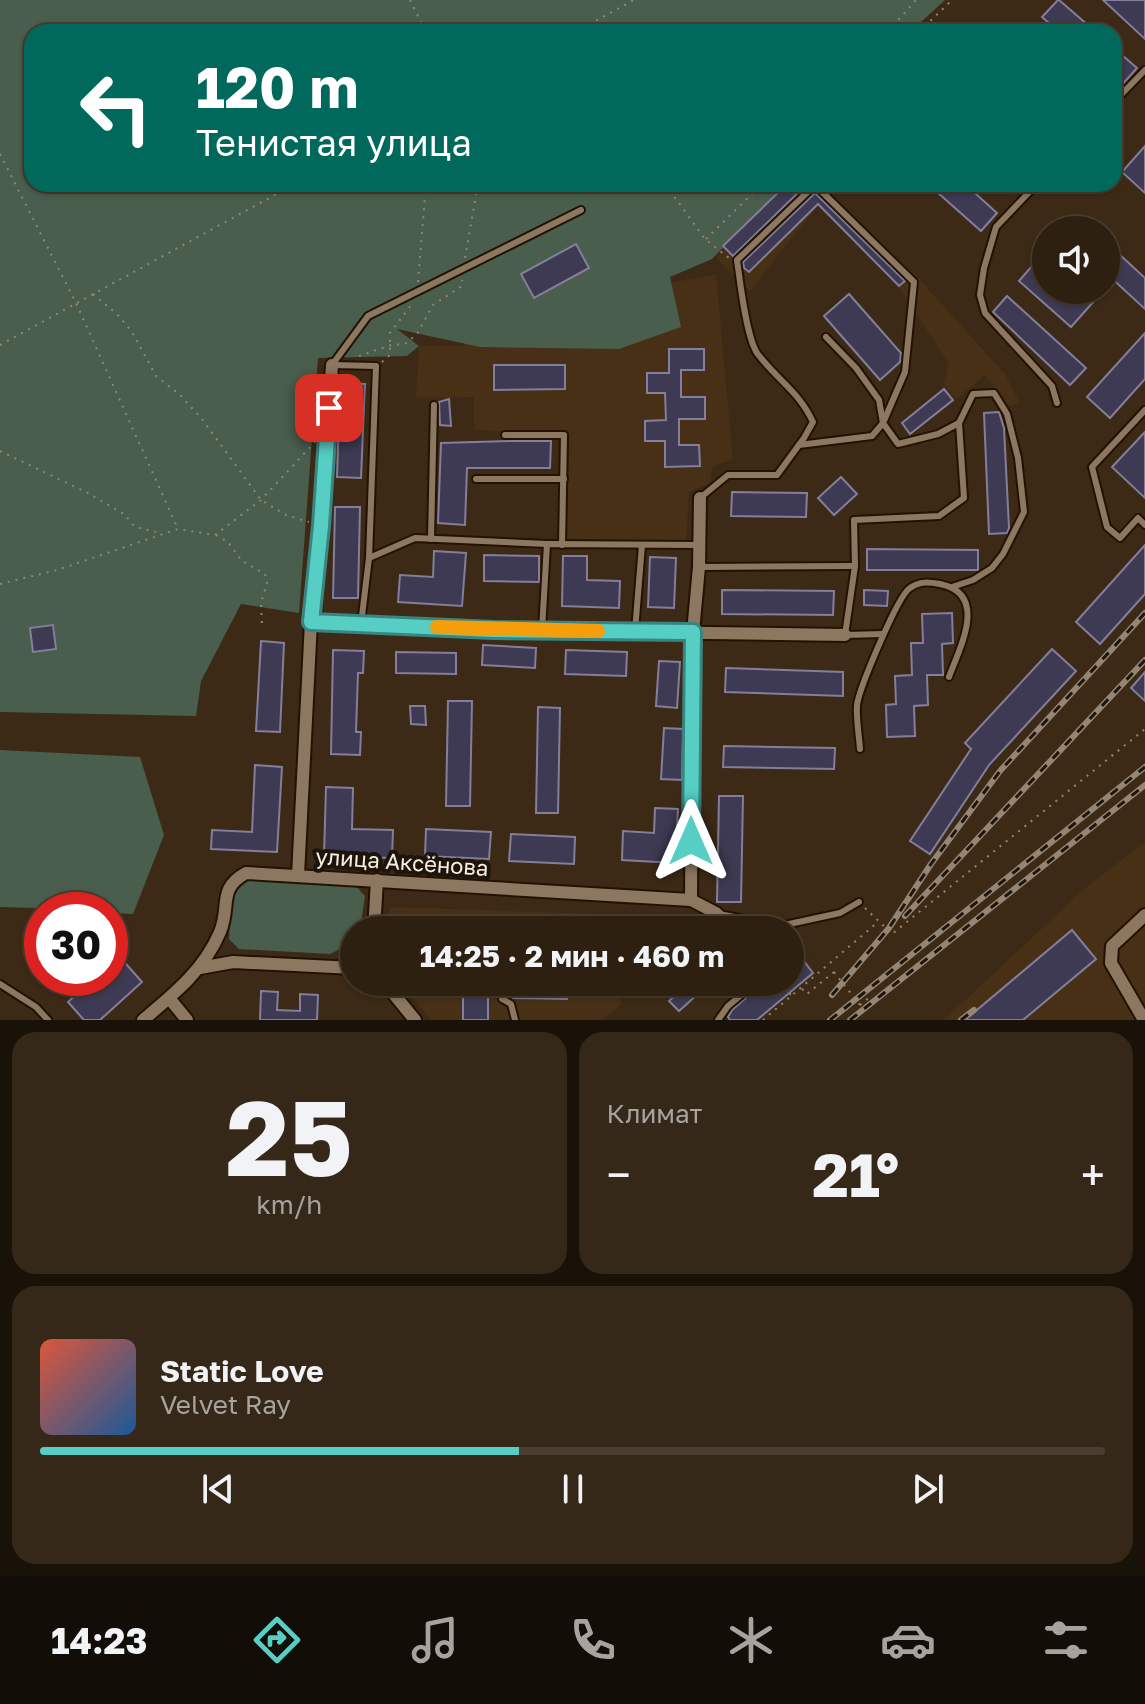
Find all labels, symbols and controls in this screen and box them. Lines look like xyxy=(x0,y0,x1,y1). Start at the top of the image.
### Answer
text: 120 m xyxy=(196,53,358,120)
icon: left xyxy=(64,56,168,160)
text: Тенистая улица xyxy=(196,121,472,164)
map controls xyxy=(1032,216,1120,304)
button: sound xyxy=(1032,216,1120,304)
pin xyxy=(295,374,363,442)
icon: arrive xyxy=(307,386,351,430)
position arrow xyxy=(649,799,733,883)
street label: улица Аксёнова xyxy=(315,842,489,881)
speed limit sign: 30 xyxy=(24,892,128,996)
text: 14:25 · 2 мин · 460 m xyxy=(420,938,724,974)
text: 25 xyxy=(226,1074,353,1199)
text: Климат xyxy=(607,1098,702,1129)
text: 21° xyxy=(812,1138,899,1210)
text: − xyxy=(607,1148,631,1201)
text: + xyxy=(1081,1148,1105,1201)
text: km/h xyxy=(256,1189,322,1220)
text: Static Love xyxy=(160,1353,324,1389)
text: Velvet Ray xyxy=(160,1389,291,1420)
icon: previous xyxy=(196,1467,240,1511)
icon: pause xyxy=(551,1467,595,1511)
icon: next xyxy=(906,1467,950,1511)
icon: directions xyxy=(249,1612,305,1668)
icon: music xyxy=(407,1612,463,1668)
icon: phone xyxy=(565,1612,621,1668)
icon: climate xyxy=(723,1612,779,1668)
icon: car xyxy=(880,1612,936,1668)
icon: filters xyxy=(1038,1612,1094,1668)
text: 14:23 xyxy=(51,1619,147,1662)

